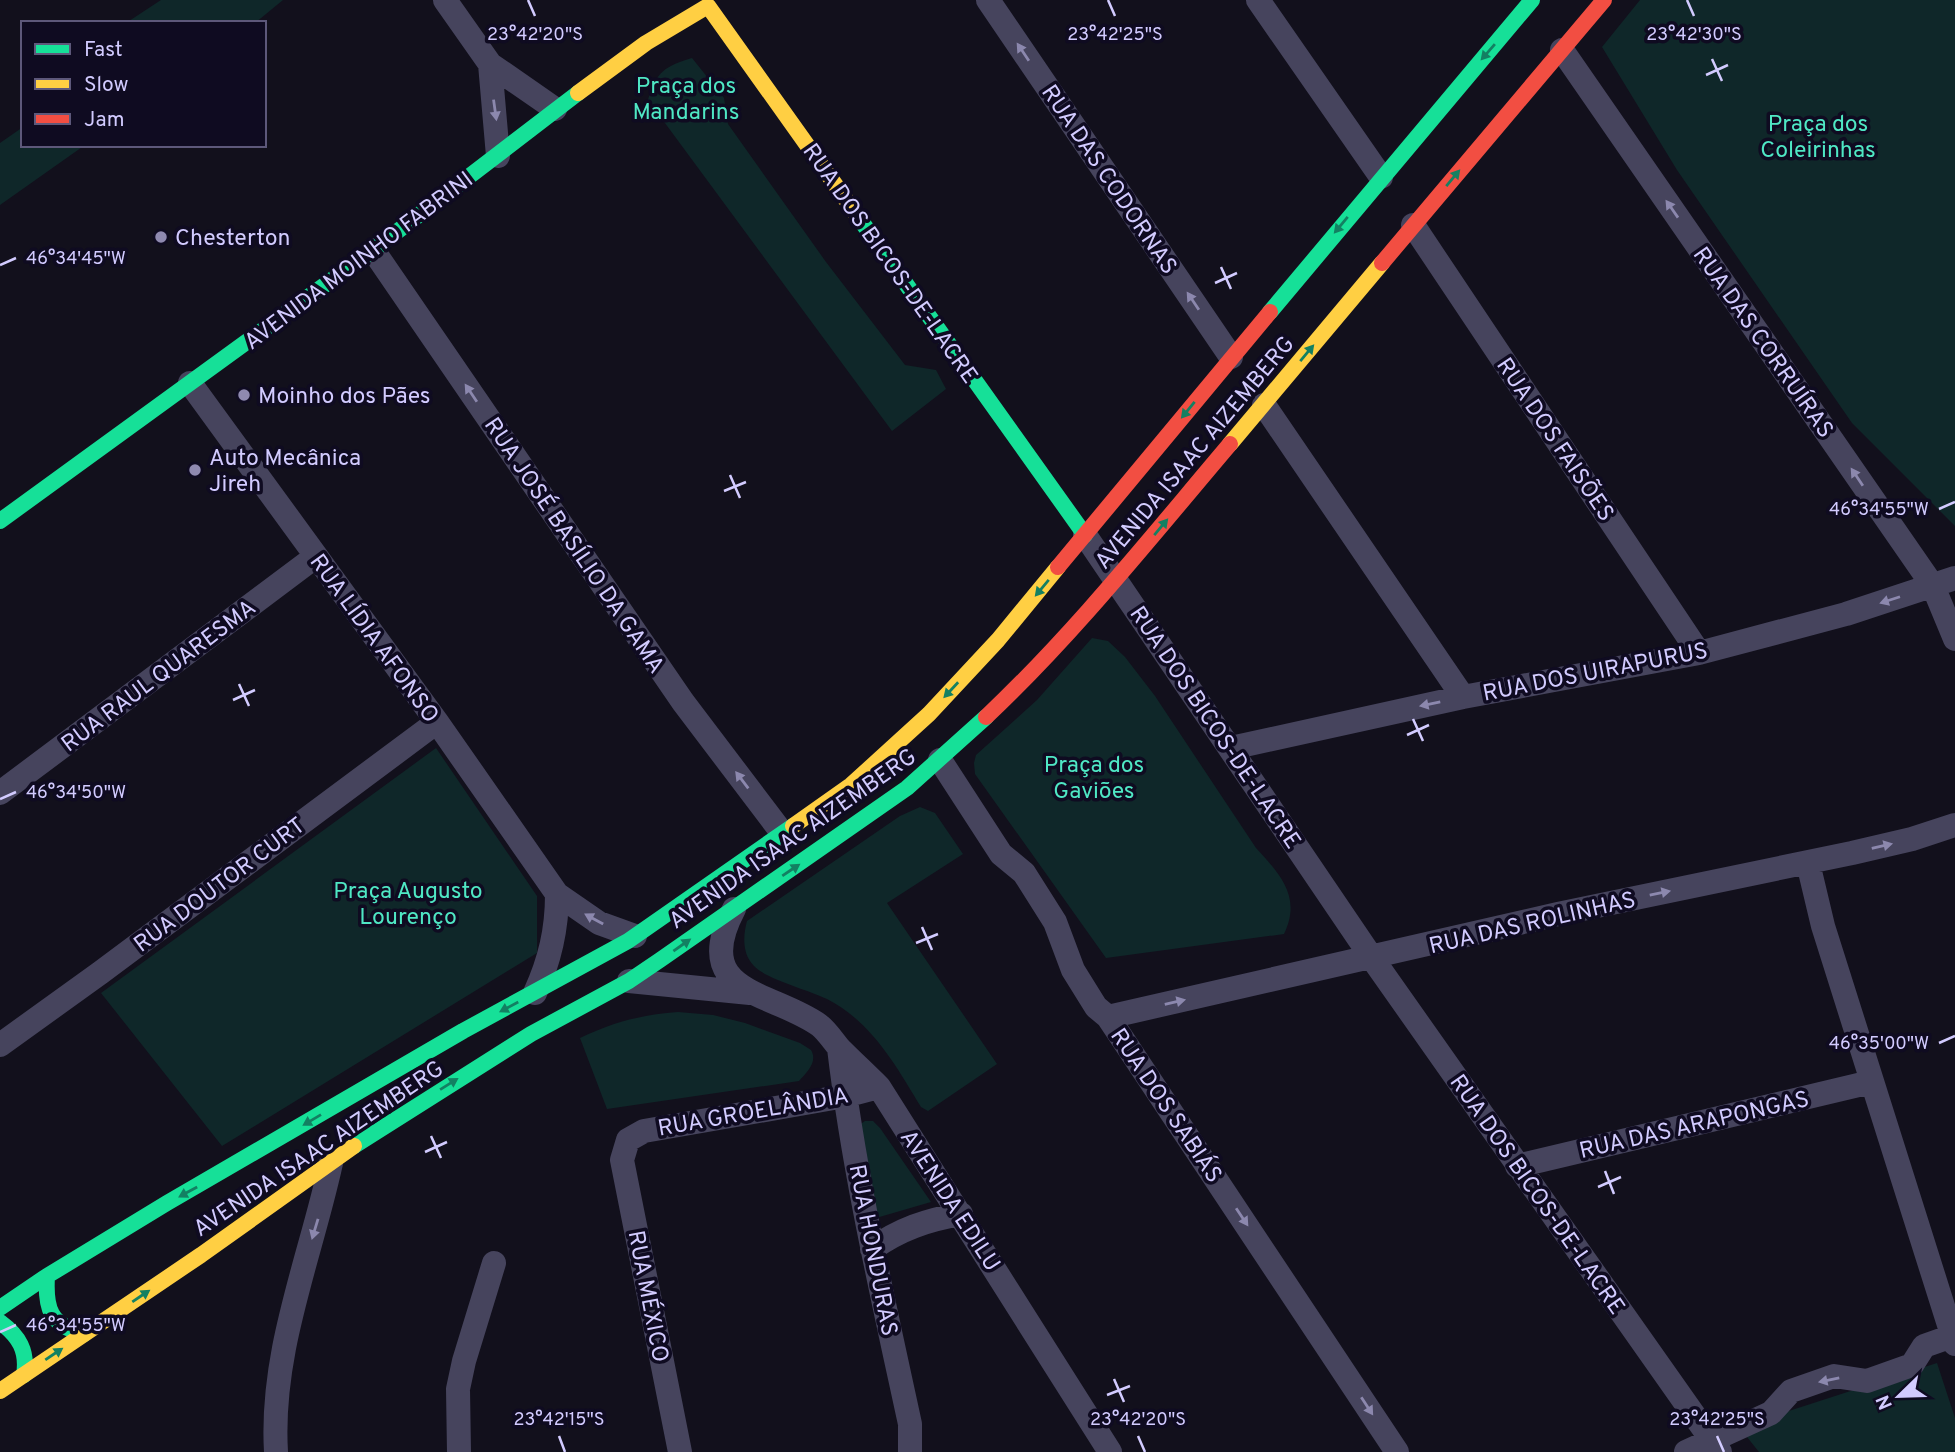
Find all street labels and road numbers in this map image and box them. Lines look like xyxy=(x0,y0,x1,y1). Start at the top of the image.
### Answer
street label: RUA DAS CODORNAS xyxy=(1034,80,1182,281)
street label: RUA DOS BICOS-DE-LACRE xyxy=(795,139,983,390)
street label: AVENIDA MOINHO FABRINI xyxy=(239,166,480,358)
street label: RUA DAS CORRUÍRAS xyxy=(1685,242,1840,445)
street label: AVENIDA ISAAC AIZEMBERG xyxy=(1090,331,1302,576)
street label: RUA DOS FAISÕES xyxy=(1488,353,1620,528)
street label: RUA JOSÉ BASÍLIO DA GAMA xyxy=(476,412,670,680)
street label: RUA LÍDIA AFONSO xyxy=(302,549,445,730)
street label: RUA RAUL QUARESMA xyxy=(56,594,263,760)
street label: RUA DOS BICOS-DE-LACRE xyxy=(1122,601,1306,855)
street label: RUA DOS UIRAPURUS xyxy=(1480,637,1711,710)
street label: AVENIDA ISAAC AIZEMBERG xyxy=(664,743,923,937)
street label: RUA DOUTOR CURT xyxy=(129,812,312,960)
street label: RUA DAS ROLINHAS xyxy=(1426,887,1639,962)
street label: RUA DOS SABIÁS xyxy=(1103,1023,1228,1189)
street label: AVENIDA ISAAC AIZEMBERG xyxy=(189,1055,450,1245)
street label: RUA DOS BICOS-DE-LACRE xyxy=(1442,1070,1630,1321)
street label: RUA GROELÂNDIA xyxy=(656,1081,851,1145)
street label: RUA DAS ARAPONGAS xyxy=(1577,1086,1812,1167)
street label: AVENIDA EDILU xyxy=(892,1125,1005,1278)
street label: RUA HONDURAS xyxy=(841,1162,902,1339)
street label: RUA MÉXICO xyxy=(620,1228,675,1365)

